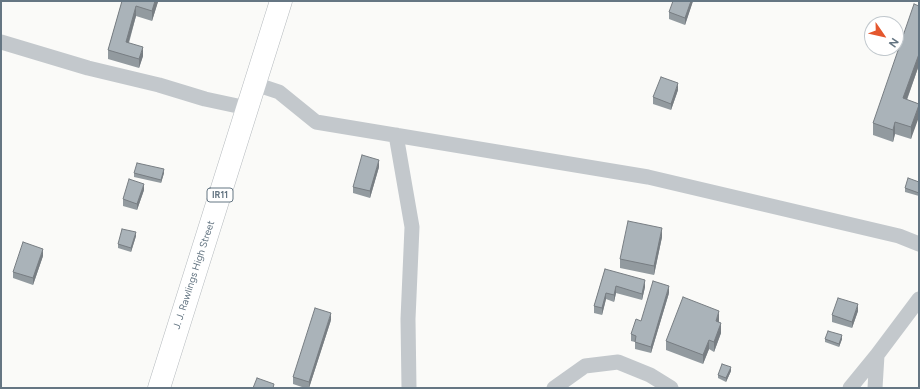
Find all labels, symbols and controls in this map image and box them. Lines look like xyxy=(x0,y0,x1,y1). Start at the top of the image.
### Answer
north arrow xyxy=(864,16,904,56)
text: N xyxy=(886,35,901,50)
road number: IR11 xyxy=(207,188,233,202)
street label: J. J. Rawlings High Street xyxy=(171,219,217,331)

